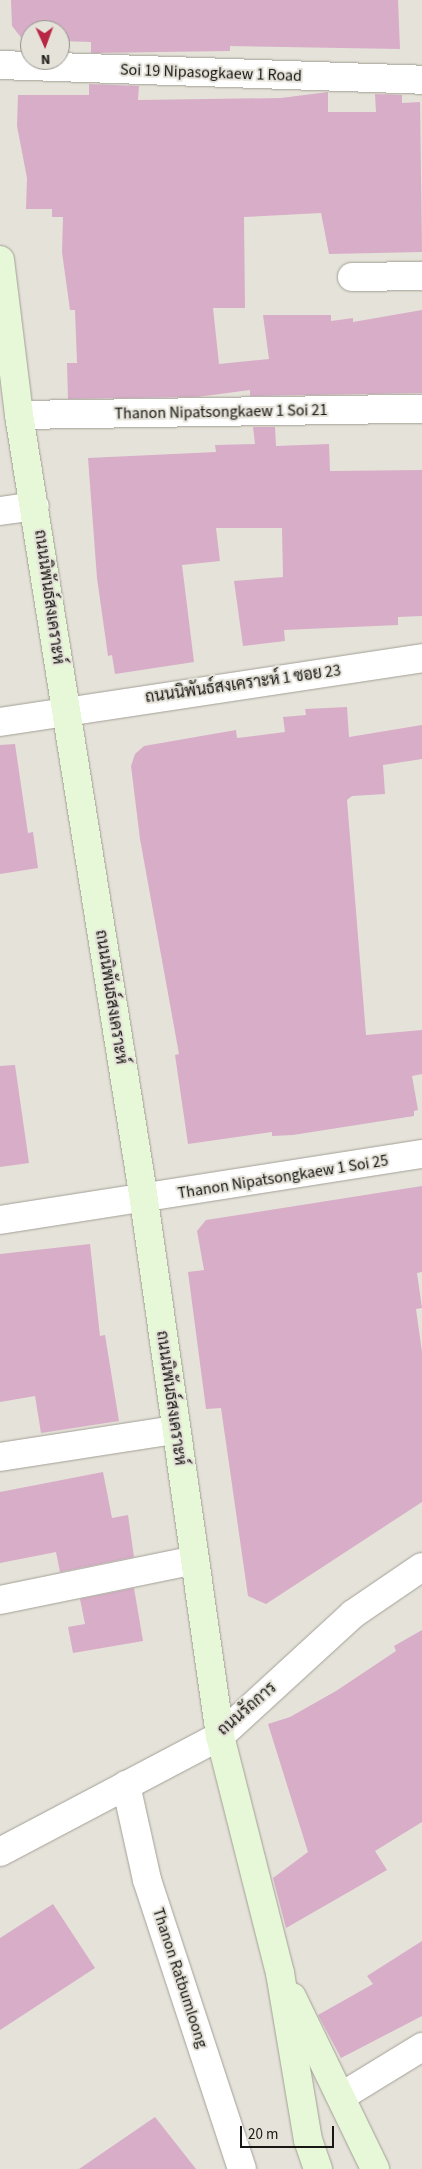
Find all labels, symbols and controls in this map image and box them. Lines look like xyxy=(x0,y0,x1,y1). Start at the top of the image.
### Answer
north arrow xyxy=(20,20,70,70)
text: N xyxy=(40,49,50,69)
street label: Soi 19 Nipasogkaew 1 Road xyxy=(120,60,302,86)
street label: Thanon Nipatsongkaew 1 Soi 21 xyxy=(114,401,328,423)
street label: ถนนนิพันธ์สงเคราะห์ xyxy=(30,529,68,665)
street label: ถนนนิพันธ์สงเคราะห์ 1 ซอย 23 xyxy=(144,661,342,707)
street label: ถนนนิพันธ์สงเคราะห์ xyxy=(91,929,131,1065)
street label: Thanon Nipatsongkaew 1 Soi 25 xyxy=(176,1151,390,1203)
street label: ถนนนิพันธ์สงเคราะห์ xyxy=(152,1330,190,1466)
street label: ถนนรัถการ xyxy=(214,1678,280,1740)
street label: Thanon Ratbumloong xyxy=(148,1906,212,2050)
scale bar xyxy=(242,2116,336,2148)
text: 20 m xyxy=(248,2124,278,2145)

